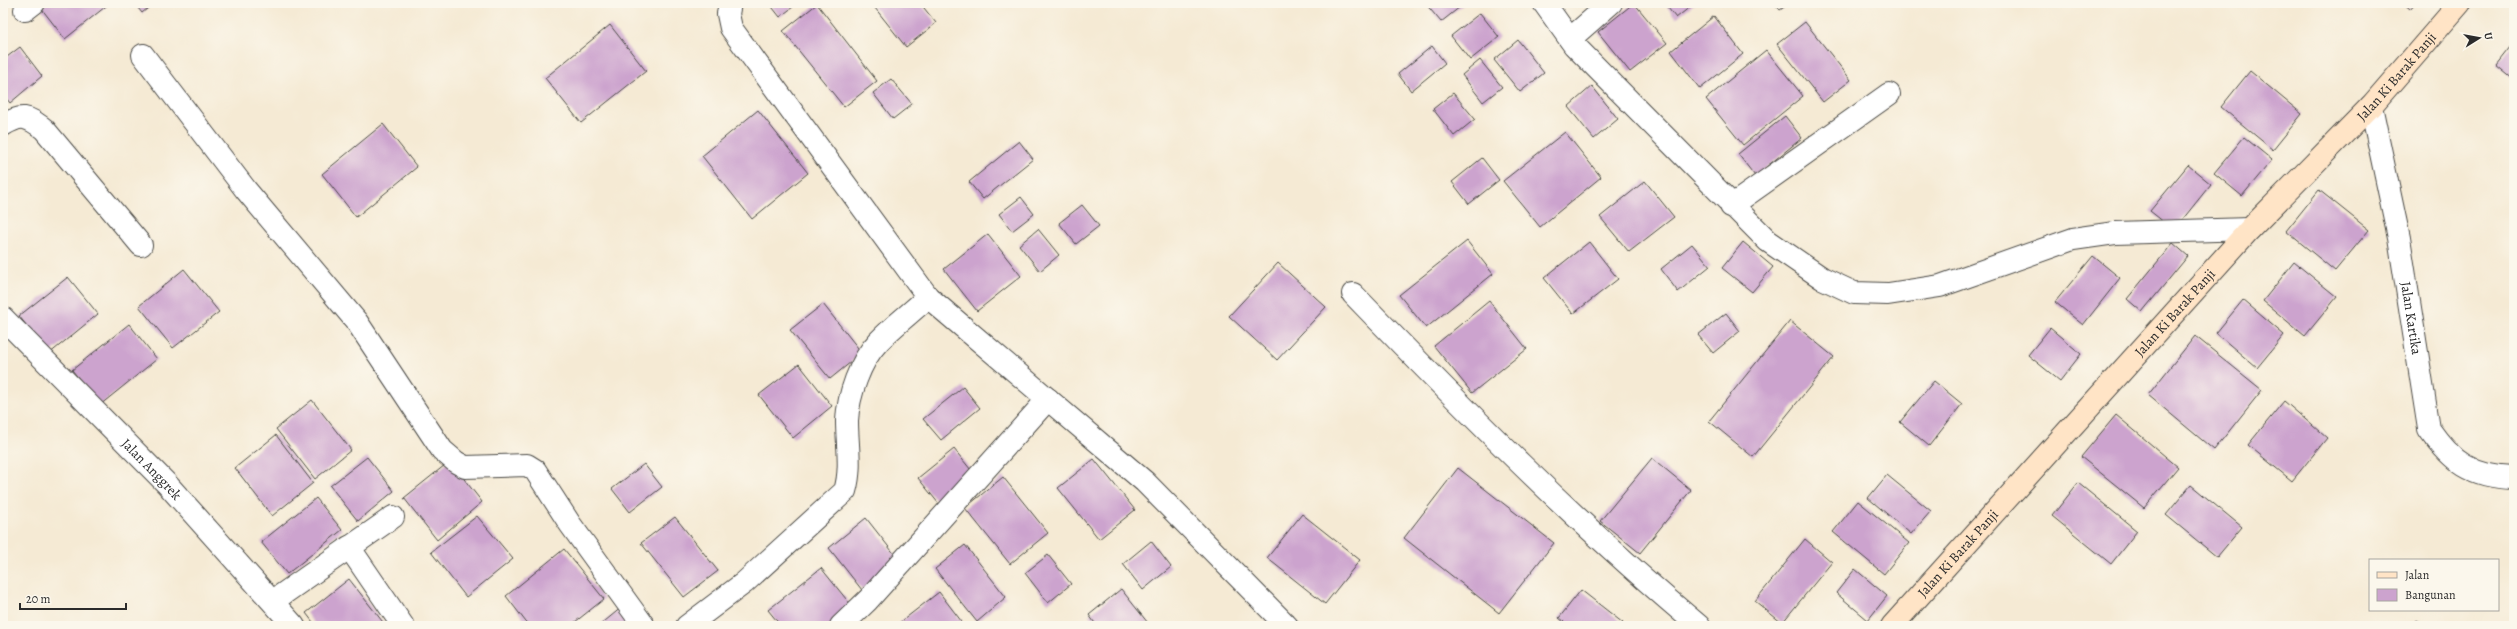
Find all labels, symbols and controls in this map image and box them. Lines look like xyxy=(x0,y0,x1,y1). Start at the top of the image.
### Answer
north arrow xyxy=(2459,18,2499,58)
street label: Jalan Ki Barak Panji xyxy=(2352,28,2440,125)
text: U xyxy=(2480,31,2497,42)
street label: Jalan Ki Barak Panji xyxy=(2130,265,2219,361)
street label: Jalan Kartika xyxy=(2396,280,2427,356)
street label: Jalan Anggrek xyxy=(117,434,186,504)
street label: Jalan Ki Barak Panji xyxy=(1913,505,2002,601)
legend xyxy=(2369,559,2499,611)
text: Jalan xyxy=(2405,567,2430,583)
scale bar xyxy=(20,585,126,611)
text: Bangunan xyxy=(2405,587,2456,603)
text: 20 m xyxy=(26,591,50,607)

